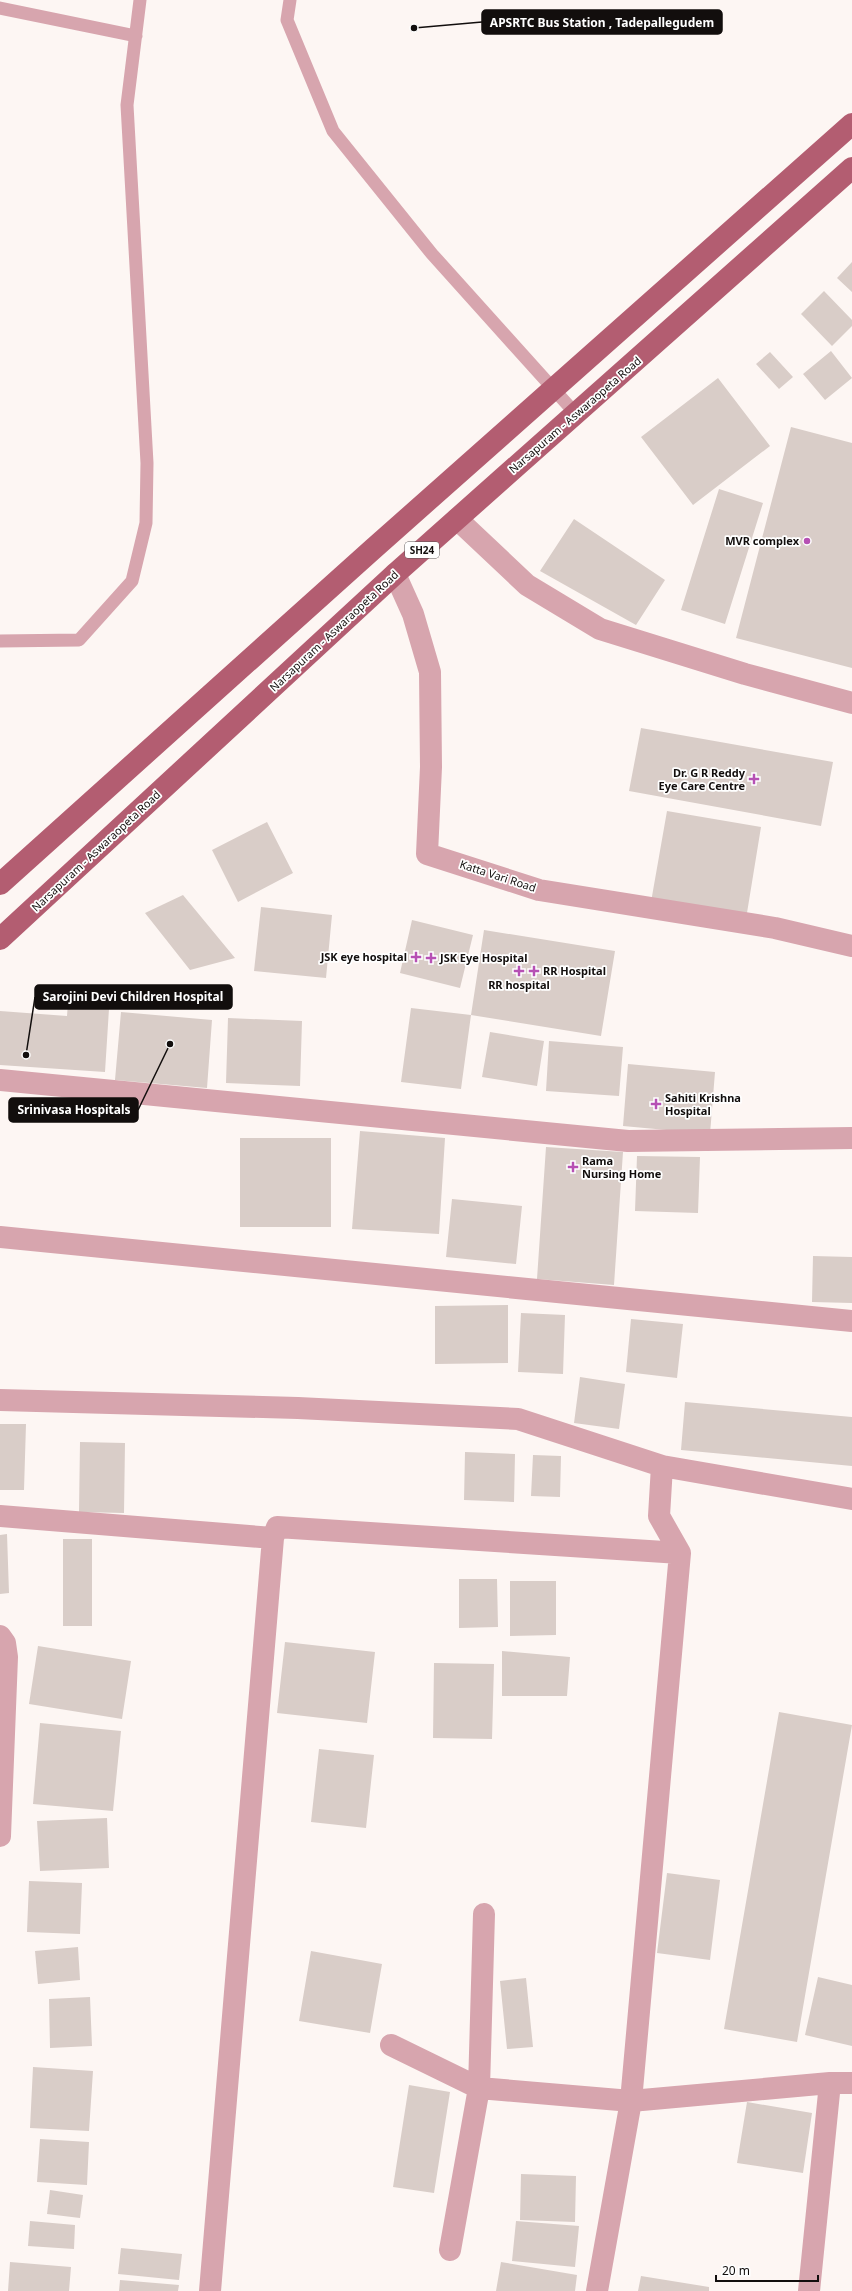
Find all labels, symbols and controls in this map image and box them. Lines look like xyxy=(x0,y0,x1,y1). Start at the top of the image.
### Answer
callout: APSRTC Bus Station , Tadepallegudem xyxy=(482,10,722,34)
text: APSRTC Bus Station , Tadepallegudem xyxy=(490,14,714,31)
street label: Narsapuram - Aswaraopeta Road xyxy=(505,353,644,476)
place label: MVR complex xyxy=(725,533,800,548)
marker: MVR complex xyxy=(802,536,812,546)
road number: SH24 xyxy=(405,542,439,558)
street label: Narsapuram - Aswaraopeta Road xyxy=(266,567,401,694)
place label: Dr. G R Reddy Eye Care Centre xyxy=(659,765,746,793)
marker: Dr. G R Reddy Eye Care Centre xyxy=(748,773,760,785)
street label: Narsapuram - Aswaraopeta Road xyxy=(28,787,163,914)
street label: Katta Vari Road xyxy=(458,856,538,895)
place label: JSK eye hospital xyxy=(320,949,407,964)
place label: JSK Eye Hospital xyxy=(439,950,527,965)
marker: JSK eye hospital xyxy=(410,951,422,963)
marker: JSK Eye Hospital xyxy=(425,952,437,964)
place label: RR Hospital xyxy=(543,963,606,978)
marker: RR hospital xyxy=(513,965,525,977)
marker: RR Hospital xyxy=(528,965,540,977)
place label: RR hospital xyxy=(488,977,550,992)
callout: Sarojini Devi Children Hospital xyxy=(35,985,232,1009)
text: Sarojini Devi Children Hospital xyxy=(43,988,223,1005)
place label: Sahiti Krishna Hospital xyxy=(665,1090,741,1118)
callout: Srinivasa Hospitals xyxy=(9,1098,138,1122)
marker: Sahiti Krishna Hospital xyxy=(650,1098,662,1110)
text: Srinivasa Hospitals xyxy=(17,1101,131,1118)
place label: Rama Nursing Home xyxy=(582,1153,662,1181)
marker: Rama Nursing Home xyxy=(567,1161,579,1173)
scale bar xyxy=(716,2257,818,2283)
text: 20 m xyxy=(722,2262,750,2279)

